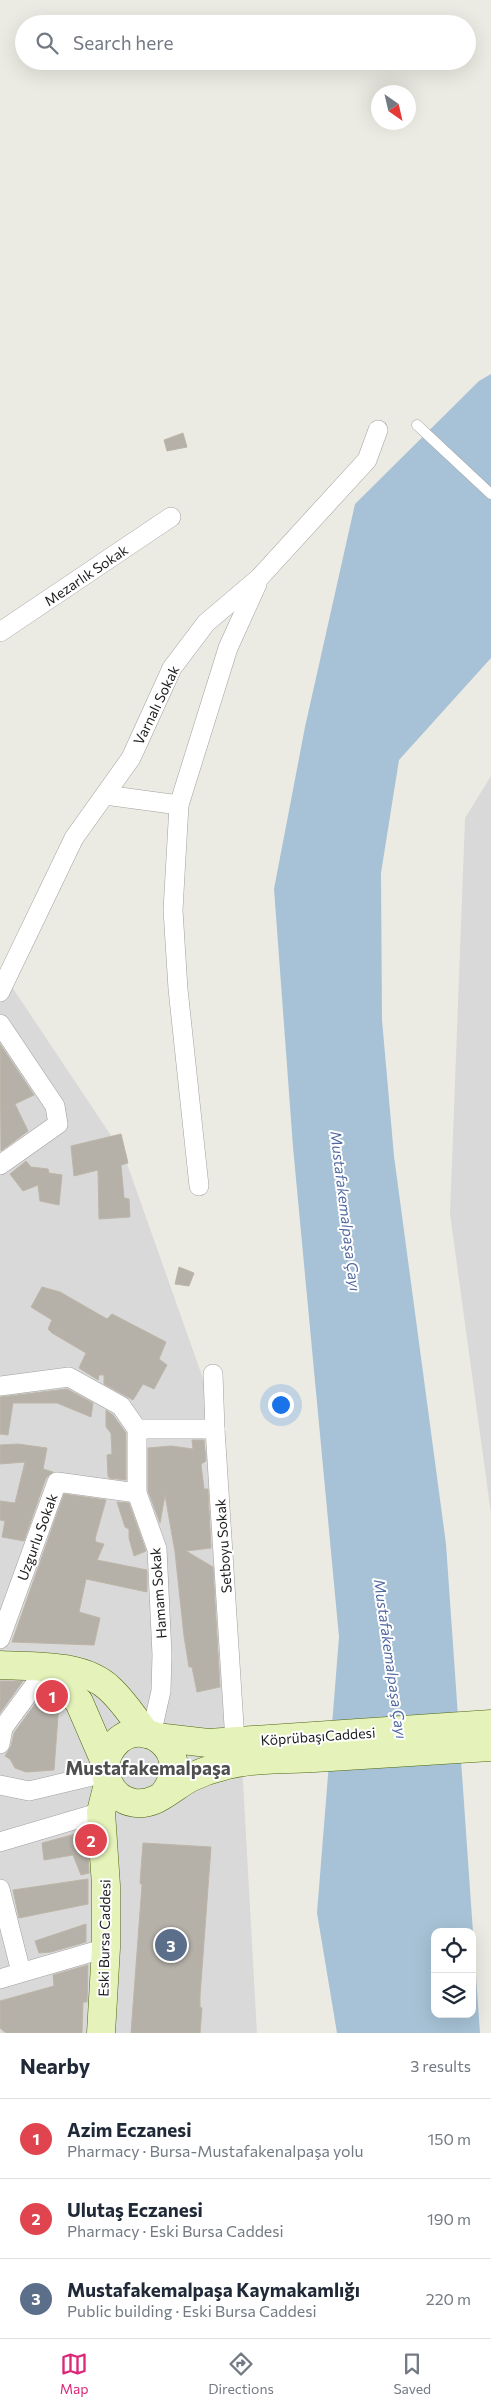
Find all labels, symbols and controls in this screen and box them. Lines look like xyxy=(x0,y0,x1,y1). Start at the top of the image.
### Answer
search box xyxy=(15,15,476,70)
icon: search xyxy=(33,29,61,57)
text: Search here xyxy=(73,31,173,54)
north arrow xyxy=(371,85,416,130)
street label: Mezarlık Sokak xyxy=(41,541,131,609)
street label: Varnalı Sokak xyxy=(130,662,183,747)
water label: Mustafakemalpaşa Çayı xyxy=(327,1130,365,1292)
your location xyxy=(268,1392,294,1418)
street label: Uzgurlu Sokak xyxy=(13,1491,61,1583)
street label: Setboyu Sokak xyxy=(211,1498,235,1594)
street label: Hamam Sokak xyxy=(146,1546,170,1639)
water label: Mustafakemalpaşa Çayı xyxy=(371,1578,411,1740)
pin: 1 xyxy=(36,1677,68,1715)
street label: KöprübaşıCaddesi xyxy=(260,1724,376,1748)
district label: Mustafakemalpaşa xyxy=(65,1756,231,1779)
pin: 2 xyxy=(75,1821,107,1859)
street label: Eski Bursa Caddesi xyxy=(94,1879,114,1997)
pin: 3 xyxy=(155,1926,187,1964)
map controls xyxy=(431,1928,476,2018)
button: locate xyxy=(431,1928,476,1973)
button: layers xyxy=(431,1973,476,2018)
text: Nearby xyxy=(20,2053,90,2078)
text: 3 results xyxy=(410,2056,471,2075)
text: Azim Eczanesi xyxy=(67,2118,191,2141)
text: 1 xyxy=(32,2129,40,2148)
text: 150 m xyxy=(428,2129,471,2148)
text: Pharmacy · Bursa-Mustafakenalpaşa yolu xyxy=(67,2141,364,2160)
text: Ulutaş Eczanesi xyxy=(67,2198,203,2221)
text: 2 xyxy=(31,2209,41,2228)
text: 190 m xyxy=(427,2209,471,2228)
text: Pharmacy · Eski Bursa Caddesi xyxy=(67,2221,284,2240)
text: Mustafakemalpaşa Kaymakamlığı xyxy=(67,2278,360,2301)
text: 3 xyxy=(31,2289,41,2308)
text: 220 m xyxy=(426,2289,471,2308)
text: Public building · Eski Bursa Caddesi xyxy=(67,2301,317,2320)
tab: Map xyxy=(60,2350,89,2397)
tab: Directions xyxy=(208,2350,274,2397)
tab: Saved xyxy=(393,2350,431,2397)

